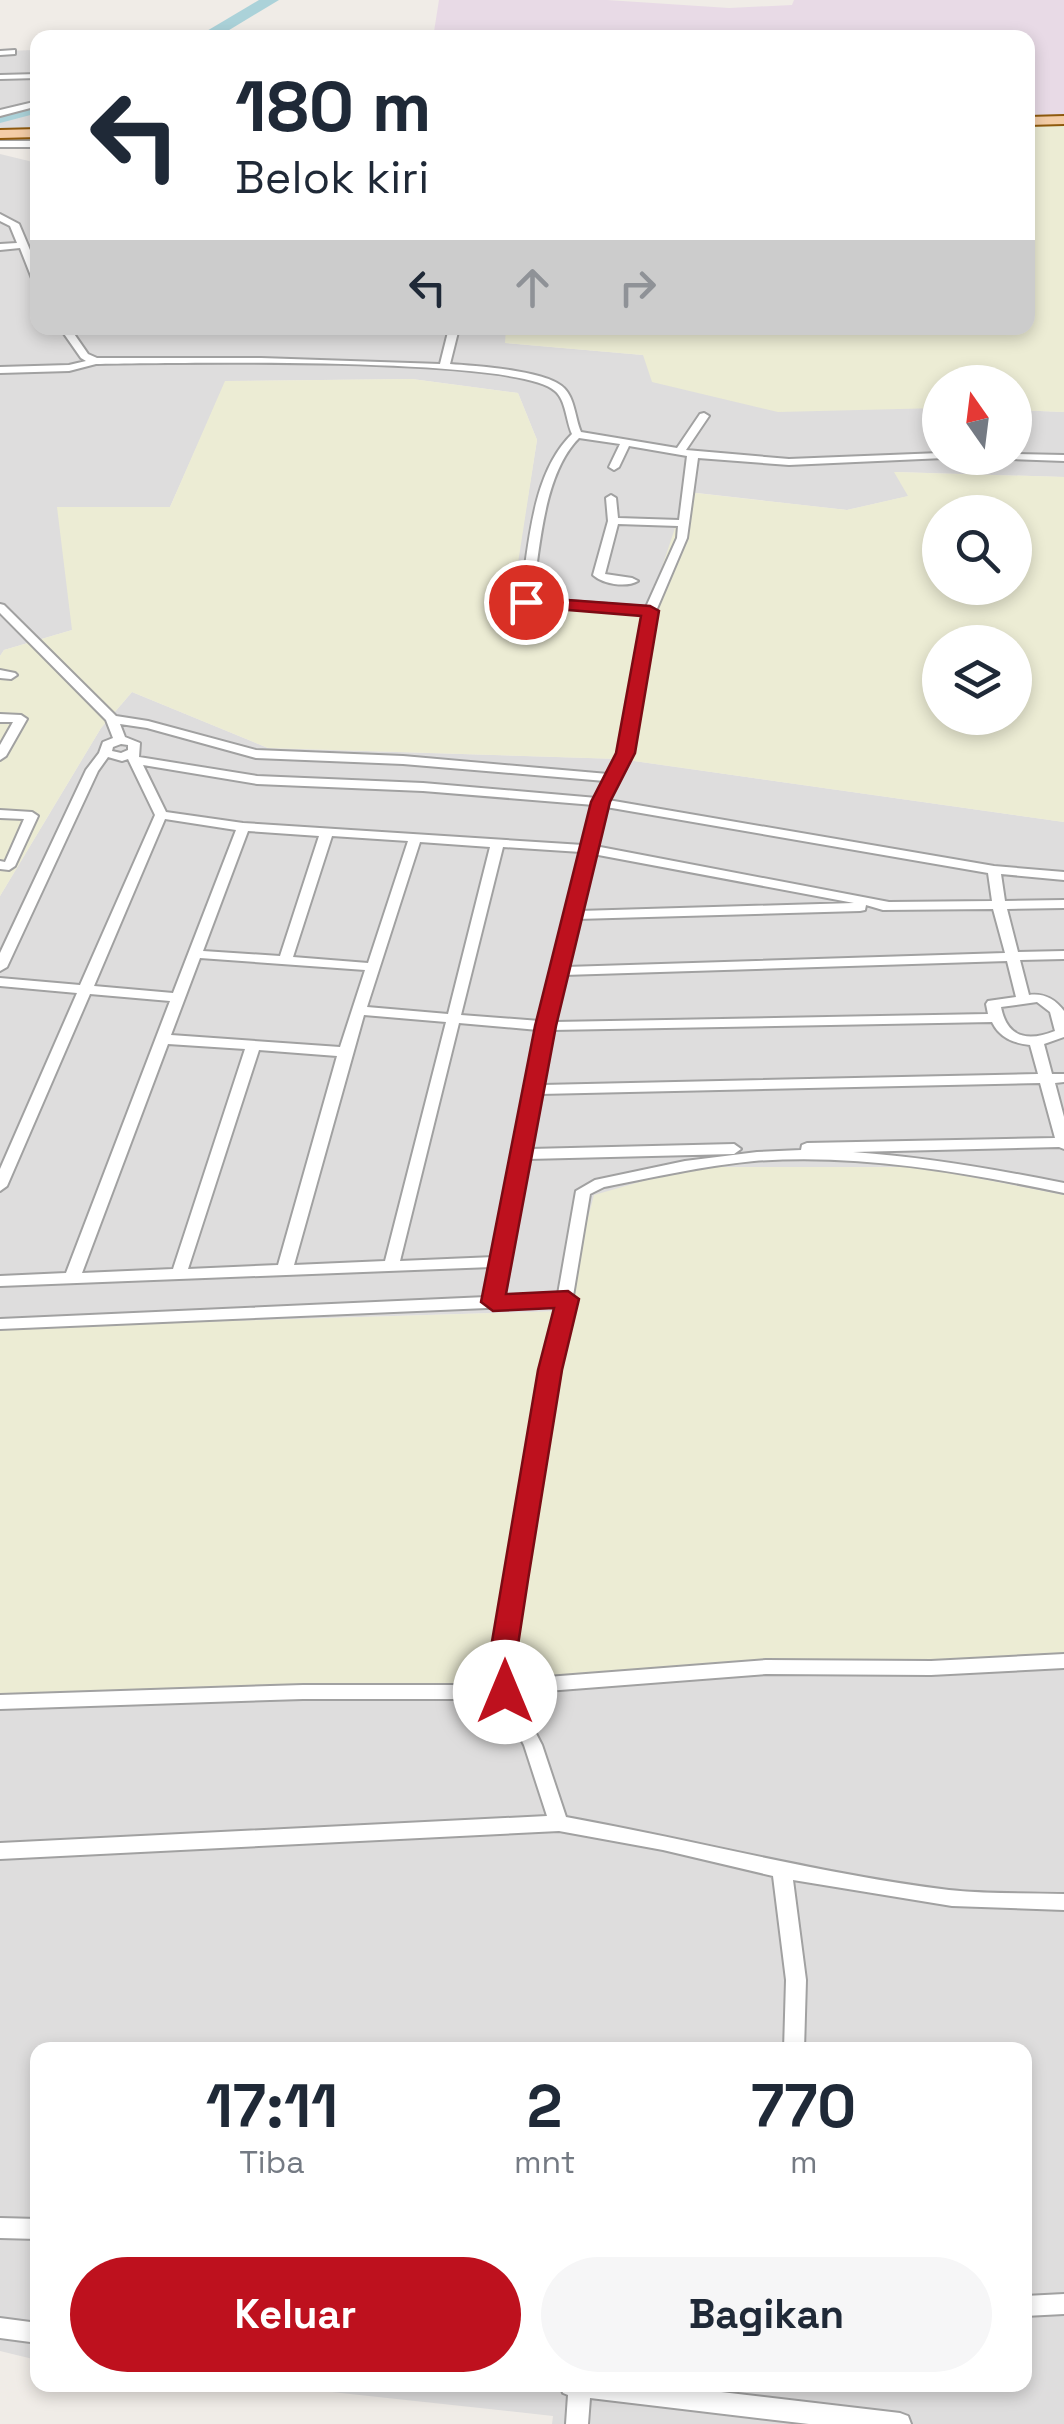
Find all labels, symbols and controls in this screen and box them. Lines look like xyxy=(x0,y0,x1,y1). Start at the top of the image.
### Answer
text: 180 m xyxy=(235,62,432,151)
icon: left xyxy=(70,70,200,200)
text: Belok kiri xyxy=(235,149,429,206)
icon: left xyxy=(400,260,455,315)
icon: ahead xyxy=(505,260,560,315)
icon: right xyxy=(610,260,665,315)
north arrow xyxy=(922,365,1032,475)
map controls xyxy=(922,365,1032,735)
button: search xyxy=(922,495,1032,605)
pin xyxy=(484,560,569,645)
icon: arrive xyxy=(499,575,554,630)
button: layers xyxy=(922,625,1032,735)
position arrow xyxy=(453,1640,557,1744)
text: 17:11 xyxy=(206,2068,338,2145)
text: 2 xyxy=(527,2068,562,2145)
text: 770 xyxy=(751,2068,856,2145)
text: Tiba xyxy=(239,2142,305,2182)
text: mnt xyxy=(514,2142,575,2182)
text: m xyxy=(790,2142,817,2182)
button: Keluar xyxy=(70,2257,521,2372)
button: Bagikan xyxy=(541,2257,992,2372)

